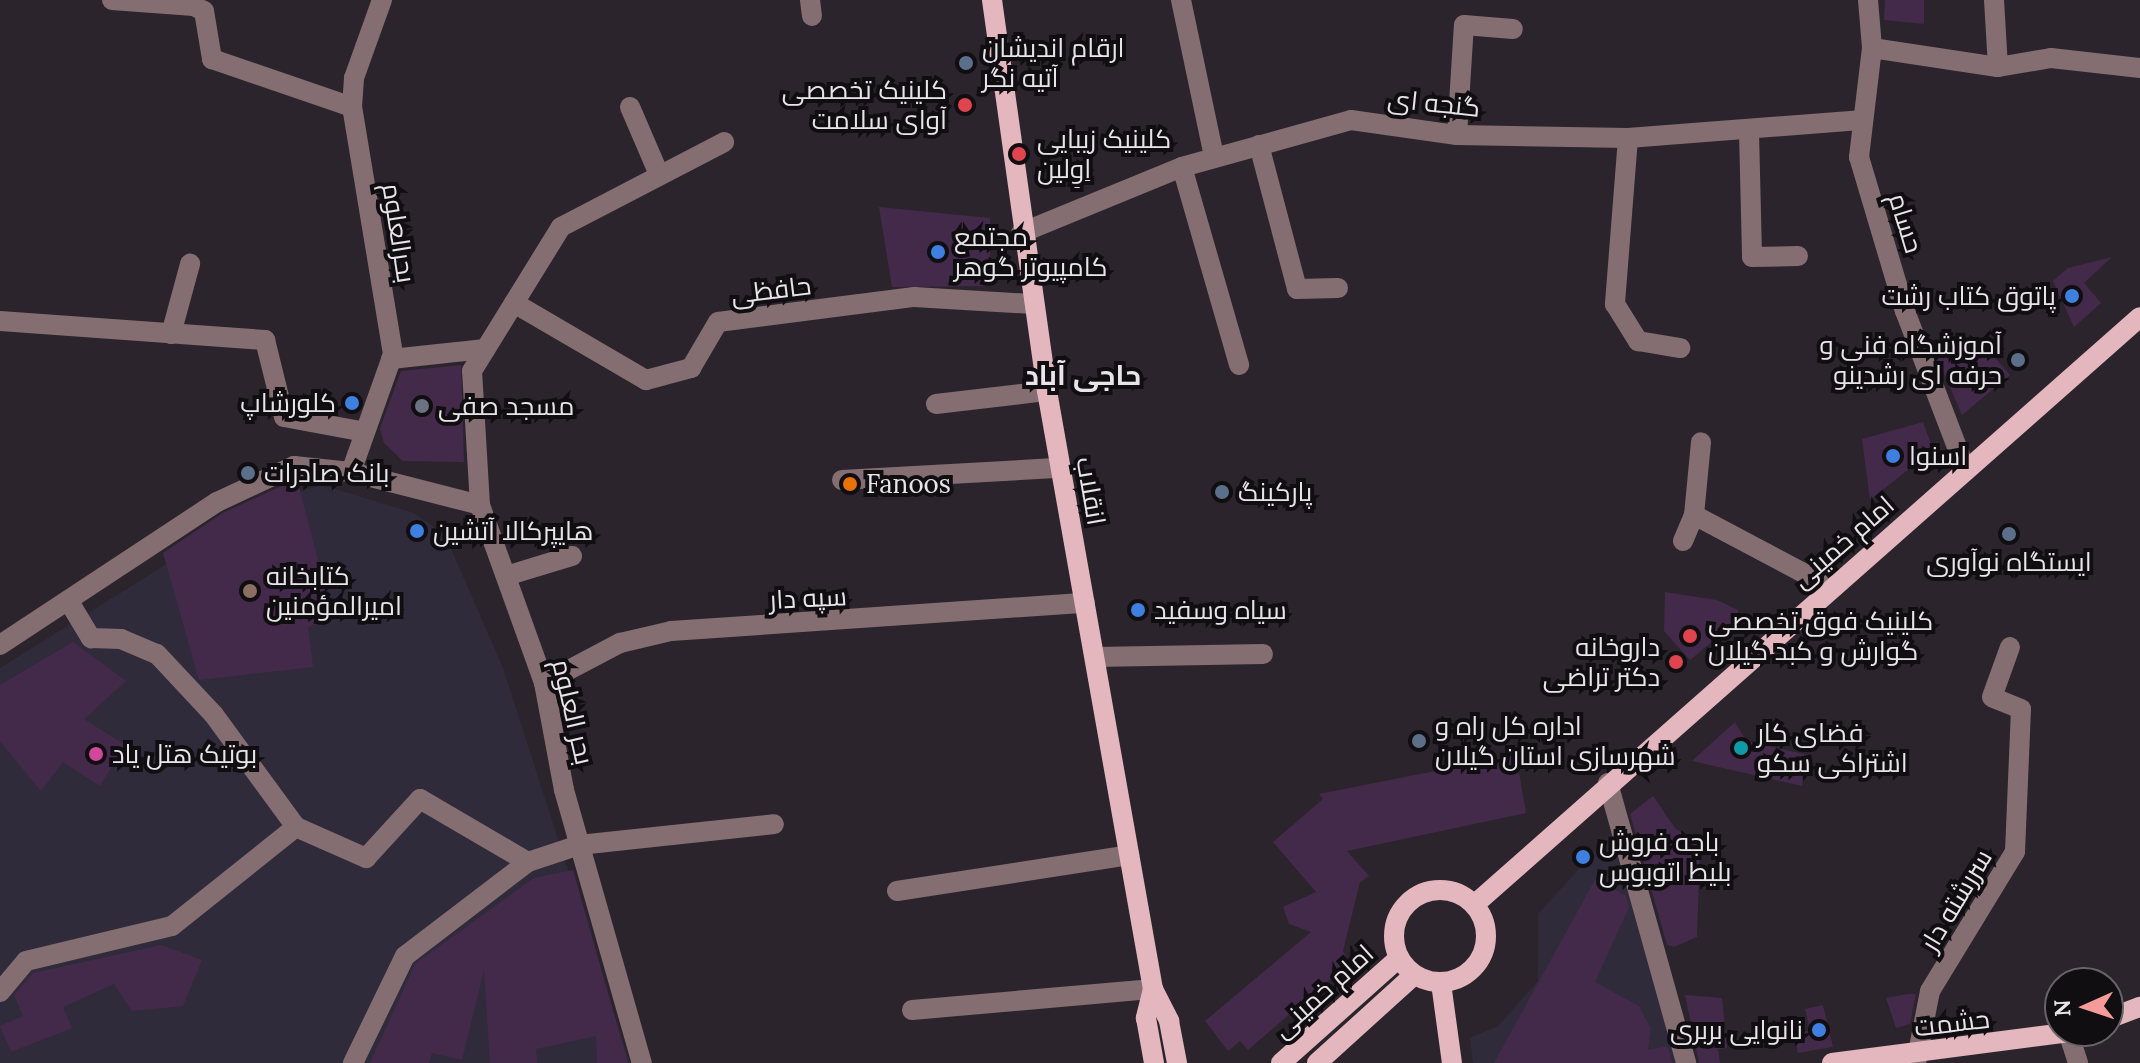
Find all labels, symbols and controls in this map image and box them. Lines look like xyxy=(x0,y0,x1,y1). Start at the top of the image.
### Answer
place label: ارقام اندیشان آتیه نگر xyxy=(982,32,1125,94)
marker: ارقام اندیشان آتیه نگر xyxy=(957,54,975,72)
place label: کلینیک تخصصی آوای سلامت xyxy=(782,74,947,136)
street label: گنجه ای xyxy=(1386,83,1482,123)
marker: کلینیک تخصصی آوای سلامت xyxy=(954,94,976,116)
place label: کلینیک زیبایی اِوِلین xyxy=(1037,123,1171,184)
marker: کلینیک زیبایی اِوِلین xyxy=(1008,143,1030,165)
street label: بحرالعلوم xyxy=(376,181,422,285)
street label: حسام xyxy=(1882,189,1930,257)
place label: مجتمع کامپیوتر گوهر xyxy=(954,221,1108,282)
marker: مجتمع کامپیوتر گوهر xyxy=(929,243,947,261)
street label: حافظی xyxy=(729,270,813,310)
place label: پاتوق کتاب رشت xyxy=(1882,280,2056,312)
marker: پاتوق کتاب رشت xyxy=(2063,287,2081,305)
place label: آموزشگاه فنی و حرفه ای رشدینو xyxy=(1819,329,2002,390)
marker: آموزشگاه فنی و حرفه ای رشدینو xyxy=(2009,351,2027,369)
district label: حاجی آباد xyxy=(1025,358,1141,392)
place label: کلورشاپ xyxy=(240,387,336,419)
place label: مسجد صفی xyxy=(438,390,574,422)
marker: کلورشاپ xyxy=(343,394,361,412)
marker: مسجد صفی xyxy=(413,397,431,415)
place label: اسنوا xyxy=(1909,440,1967,472)
marker: اسنوا xyxy=(1884,447,1902,465)
street label: انقلاب xyxy=(1070,455,1112,527)
place label: بانک صادرات xyxy=(264,457,390,489)
marker: بانک صادرات xyxy=(239,464,257,482)
place label: Fanoos xyxy=(866,468,951,500)
marker: Fanoos xyxy=(841,475,859,493)
place label: پارکینگ xyxy=(1238,476,1312,508)
marker: پارکینگ xyxy=(1213,483,1231,501)
street label: امام خمینی xyxy=(1786,489,1900,595)
place label: هایپرکالا آتشین xyxy=(433,515,593,547)
marker: هایپرکالا آتشین xyxy=(408,522,426,540)
marker: ایستگاه نوآوری xyxy=(2000,525,2018,543)
place label: ایستگاه نوآوری xyxy=(1926,546,2092,578)
place label: کتابخانه امیرالمؤمنین xyxy=(266,560,402,622)
street label: سپه دار xyxy=(769,580,847,616)
marker: کتابخانه امیرالمؤمنین xyxy=(241,582,259,600)
place label: سیاه وسفید xyxy=(1154,594,1287,626)
marker: سیاه وسفید xyxy=(1129,601,1147,619)
place label: کلینیک فوق تخصصی گوارش و کبد گیلان xyxy=(1708,605,1933,666)
marker: کلینیک فوق تخصصی گوارش و کبد گیلان xyxy=(1679,625,1701,647)
place label: داروخانه دکتر تراضی xyxy=(1543,631,1660,692)
marker: داروخانه دکتر تراضی xyxy=(1667,653,1685,671)
street label: بحر العلوم xyxy=(546,656,600,768)
place label: اداره کل راه و شهرسازی استان گیلان xyxy=(1435,710,1676,772)
place label: فضای کار اشتراکی سکو xyxy=(1757,717,1908,778)
marker: اداره کل راه و شهرسازی استان گیلان xyxy=(1410,732,1428,750)
place label: بوتیک هتل یاد xyxy=(112,738,257,770)
marker: فضای کار اشتراکی سکو xyxy=(1732,739,1750,757)
marker: بوتیک هتل یاد xyxy=(87,745,105,763)
place label: باجه فروش بلیط اتوبوس xyxy=(1599,826,1732,888)
street label: سررشته دار xyxy=(1914,843,1998,957)
marker: باجه فروش بلیط اتوبوس xyxy=(1574,848,1592,866)
street label: امام خمینی xyxy=(1266,938,1380,1044)
north arrow xyxy=(2044,967,2124,1047)
text: N xyxy=(2048,999,2076,1017)
street label: حشمت xyxy=(1913,1003,1991,1043)
place label: نانوایی بربری xyxy=(1670,1014,1803,1046)
marker: نانوایی بربری xyxy=(1810,1021,1828,1039)

